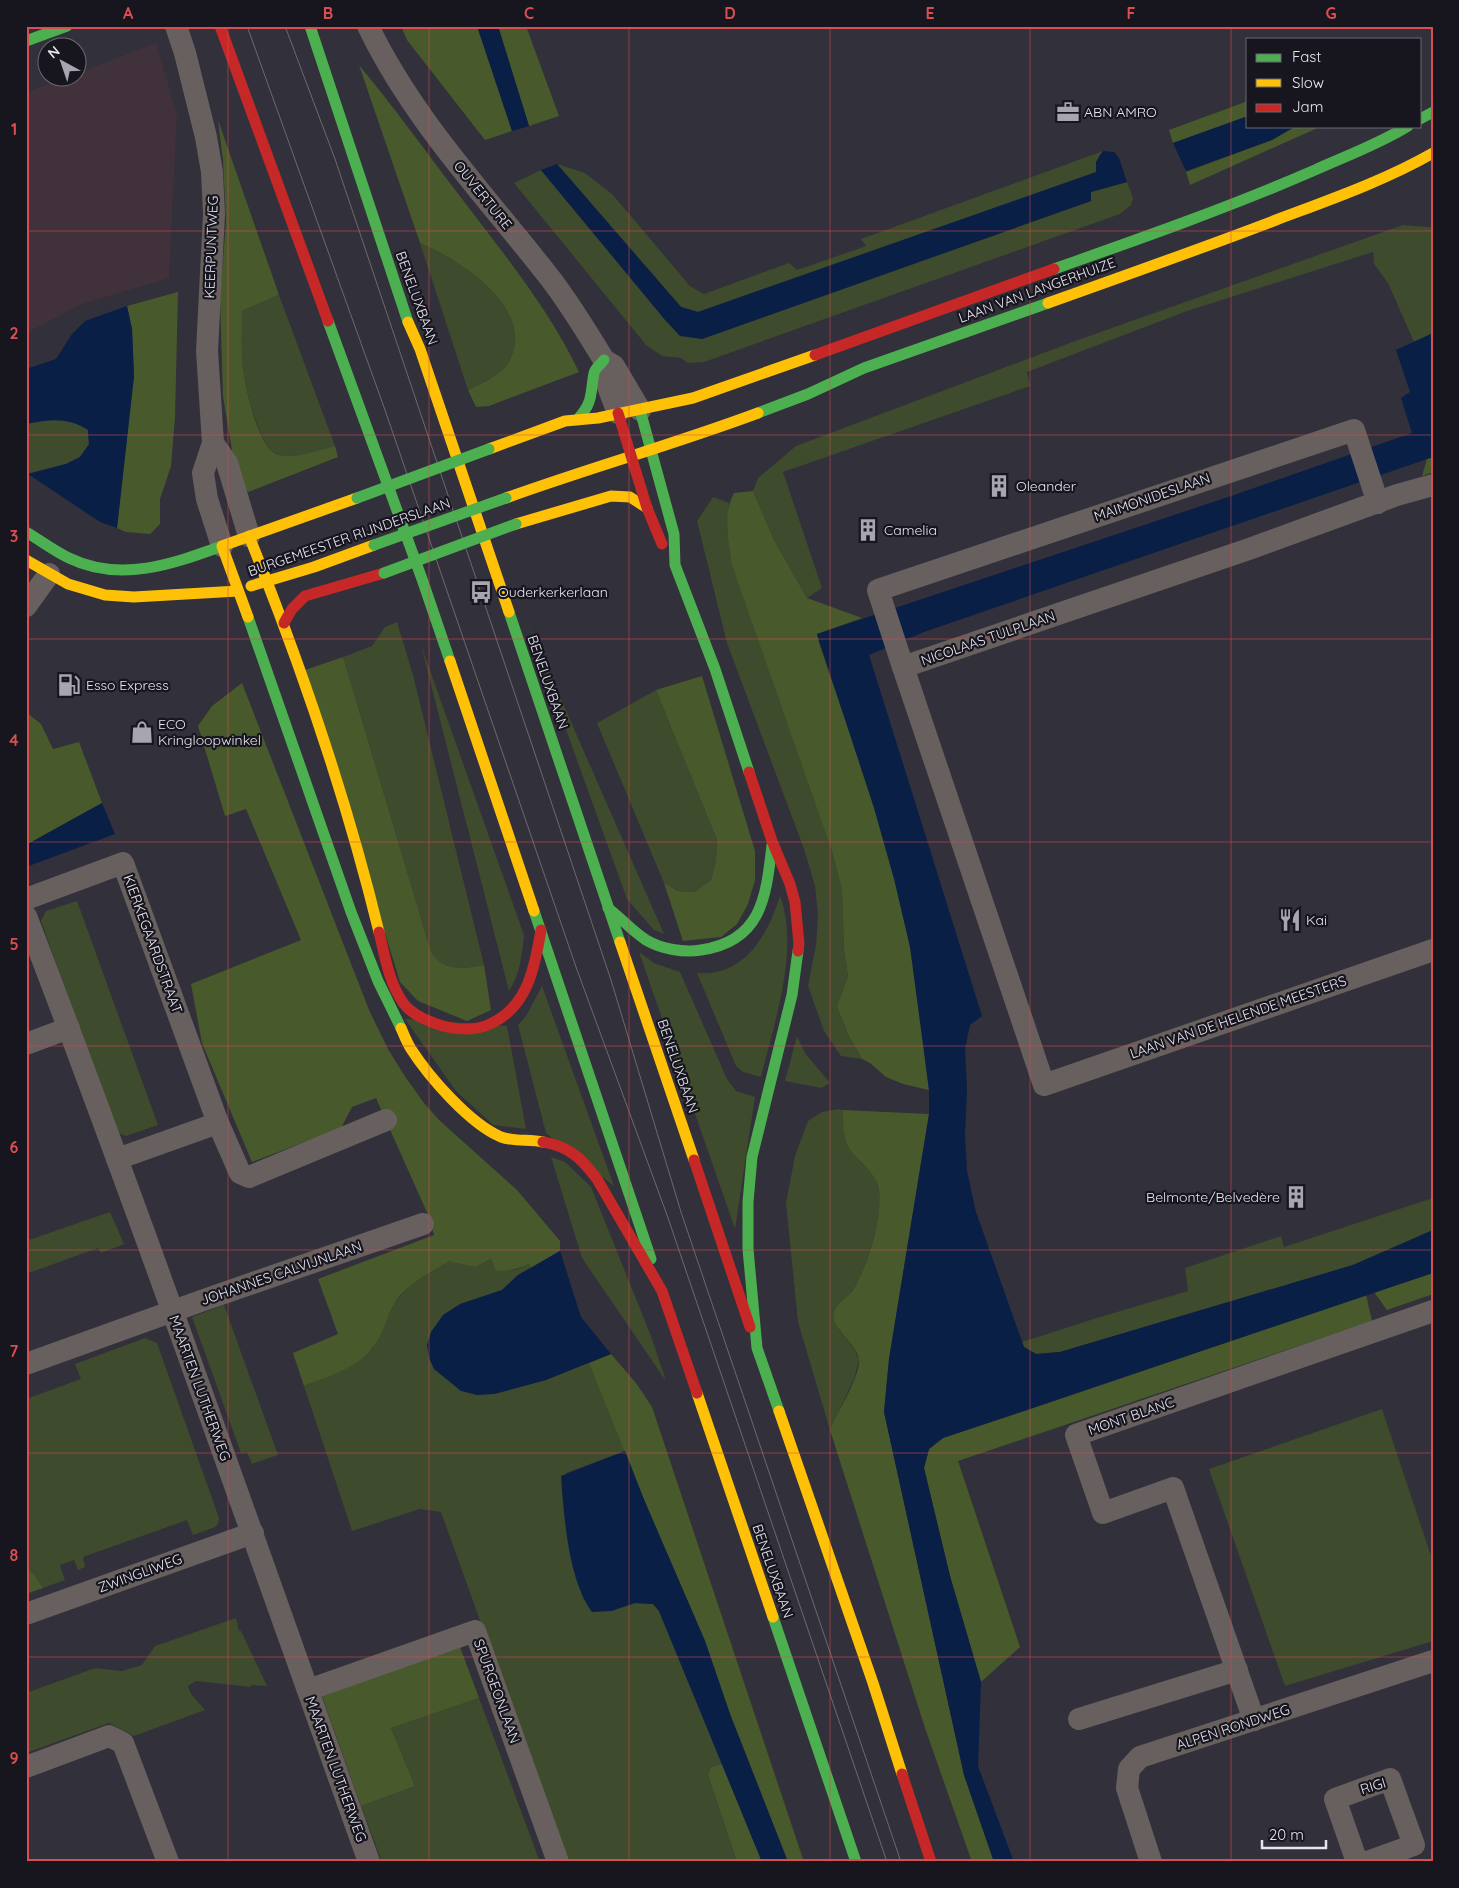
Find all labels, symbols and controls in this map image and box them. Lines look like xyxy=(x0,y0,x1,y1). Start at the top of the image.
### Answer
text: A xyxy=(123,3,134,23)
text: B xyxy=(323,3,333,23)
text: C xyxy=(524,3,534,23)
text: D xyxy=(724,3,736,23)
text: E xyxy=(925,3,935,23)
text: F xyxy=(1127,3,1136,23)
text: G xyxy=(1325,3,1337,23)
north arrow xyxy=(38,38,88,88)
legend xyxy=(1246,38,1422,128)
text: N xyxy=(44,42,63,62)
text: Fast xyxy=(1292,47,1321,66)
text: Slow xyxy=(1292,73,1324,92)
text: Jam xyxy=(1292,97,1323,116)
office icon: ABN AMRO xyxy=(1055,99,1081,125)
place label: ABN AMRO xyxy=(1084,103,1157,121)
text: 1 xyxy=(11,119,17,139)
street label: OUVERTURE xyxy=(450,157,516,233)
street label: KEERPUNTWEG xyxy=(200,195,222,299)
street label: BENELUXBAAN xyxy=(392,249,442,347)
street label: LAAN VAN LANGERHUIZE xyxy=(956,253,1118,327)
text: 2 xyxy=(9,323,19,343)
street label: MAIMONIDESLAAN xyxy=(1091,469,1213,525)
building icon: Oleander xyxy=(986,473,1012,499)
place label: Oleander xyxy=(1016,477,1077,495)
street label: BURGEMEESTER RIJNDERSLAAN xyxy=(245,494,453,580)
building icon: Camelia xyxy=(855,517,881,543)
place label: Camelia xyxy=(884,521,937,539)
text: 3 xyxy=(10,526,18,546)
bus stop icon: Ouderkerkerlaan xyxy=(468,579,494,605)
place label: Ouderkerkerlaan xyxy=(498,583,608,601)
street label: NICOLAAS TULPLAAN xyxy=(918,607,1058,669)
street label: BENELUXBAAN xyxy=(524,633,572,731)
fuel station icon: Esso Express xyxy=(56,672,82,698)
place label: Esso Express xyxy=(86,676,169,694)
place label: ECO Kringloopwinkel xyxy=(158,715,261,749)
shop icon: ECO Kringloopwinkel xyxy=(129,719,155,745)
text: 4 xyxy=(9,730,19,750)
street label: KIERKEGAARDSTRAAT xyxy=(119,872,187,1016)
restaurant icon: Kai xyxy=(1277,907,1303,933)
place label: Kai xyxy=(1306,911,1327,929)
text: 5 xyxy=(9,934,19,954)
street label: LAAN VAN DE HELENDE MEESTERS xyxy=(1127,971,1349,1063)
street label: BENELUXBAAN xyxy=(654,1017,702,1115)
text: 6 xyxy=(10,1137,19,1157)
building icon: Belmonte/Belvedère xyxy=(1283,1184,1309,1210)
place label: Belmonte/Belvedère xyxy=(1146,1188,1280,1206)
street label: JOHANNES CALVIJNLAAN xyxy=(198,1237,364,1309)
street label: MAARTEN LUTHERWEG xyxy=(165,1313,235,1463)
text: 7 xyxy=(10,1341,19,1361)
street label: MONT BLANC xyxy=(1086,1393,1176,1439)
street label: BENELUXBAAN xyxy=(749,1522,797,1620)
text: 8 xyxy=(10,1545,19,1565)
street label: ZWINGLIWEG xyxy=(96,1549,184,1597)
street label: SPURGEONLAAN xyxy=(470,1636,524,1746)
street label: MAARTEN LUTHERWEG xyxy=(301,1694,371,1844)
street label: ALPEN RONDWEG xyxy=(1174,1700,1292,1754)
text: 9 xyxy=(9,1748,19,1768)
street label: RIGI xyxy=(1358,1774,1388,1798)
scale bar xyxy=(1262,1818,1325,1850)
text: 20 m xyxy=(1269,1825,1304,1844)

